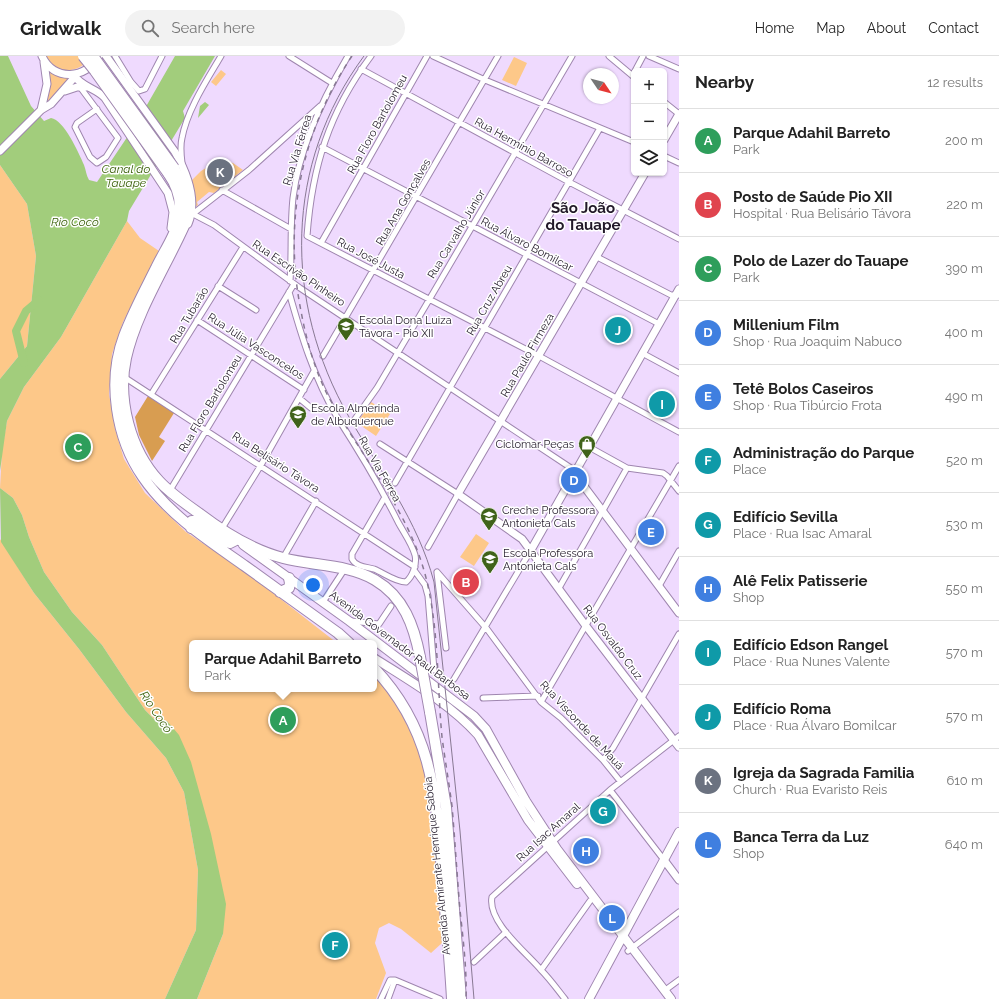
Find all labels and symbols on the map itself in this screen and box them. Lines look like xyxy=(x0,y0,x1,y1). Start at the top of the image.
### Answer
north arrow xyxy=(583,68,619,104)
street label: Rua Floro Bartolomeu xyxy=(345,72,410,176)
street label: Rua Via Férrea xyxy=(281,113,314,187)
street label: Rua Hermínio Barroso xyxy=(472,115,576,180)
pin: K xyxy=(207,157,233,187)
street label: Rua Ana Gonçalves xyxy=(373,157,434,248)
water label: Canal do Tauape xyxy=(102,162,151,190)
street label: Rua Carvalho Júnior xyxy=(425,188,488,281)
district label: São João do Tauape xyxy=(546,199,620,234)
street label: Rua Álvaro Bomilcar xyxy=(479,214,576,274)
water label: Rio Cocó xyxy=(51,215,99,229)
street label: Rua José Justa xyxy=(335,235,407,282)
street label: Rua Escrivão Pinheiro xyxy=(250,238,348,310)
street label: Rua Cruz Abreu xyxy=(464,263,515,338)
street label: Rua Tubarão xyxy=(167,284,212,346)
street label: Rua Júlia Vasconcelos xyxy=(205,310,306,382)
street label: Rua Paulo Firmeza xyxy=(498,311,557,400)
place label: Escola Dona Luiza Távora - Pio XII xyxy=(359,314,452,340)
pin: J xyxy=(605,315,631,345)
school or university icon: Escola Dona Luiza Távora - Pio XII xyxy=(336,316,356,341)
street label: Rua Floro Bartolomeu xyxy=(176,352,245,454)
pin: I xyxy=(649,389,675,419)
place label: Escola Almerinda de Albuquerque xyxy=(311,402,399,428)
school or university icon: Escola Almerinda de Albuquerque xyxy=(288,404,308,429)
street label: Rua Belisário Távora xyxy=(230,429,322,496)
pin: C xyxy=(65,432,91,462)
street label: Rua Via Férrea xyxy=(356,434,404,504)
shop icon: Ciclomar Peças xyxy=(577,434,597,459)
place label: Ciclomar Peças xyxy=(495,438,574,451)
pin: D xyxy=(561,465,587,495)
place label: Creche Professora Antonieta Cals xyxy=(502,504,595,530)
school or university icon: Creche Professora Antonieta Cals xyxy=(479,506,499,531)
pin: E xyxy=(638,517,664,547)
place label: Escola Professora Antonieta Cals xyxy=(503,547,593,573)
school or university icon: Escola Professora Antonieta Cals xyxy=(480,549,500,574)
pin: B xyxy=(453,567,479,597)
your location xyxy=(303,575,323,595)
street label: Avenida Governador Raul Barbosa xyxy=(327,588,473,703)
street label: Rua Osvaldo Cruz xyxy=(580,602,645,683)
street label: Rua Visconde de Mauá xyxy=(537,678,626,772)
water label: Rio Cocó xyxy=(137,688,175,736)
pin: A xyxy=(270,705,296,735)
street label: Avenida Almirante Henrique Sabóia xyxy=(422,776,453,956)
pin: G xyxy=(590,796,616,826)
street label: Rua Isac Amaral xyxy=(514,800,583,864)
pin: H xyxy=(573,836,599,866)
pin: L xyxy=(599,903,625,933)
pin: F xyxy=(322,930,348,960)

